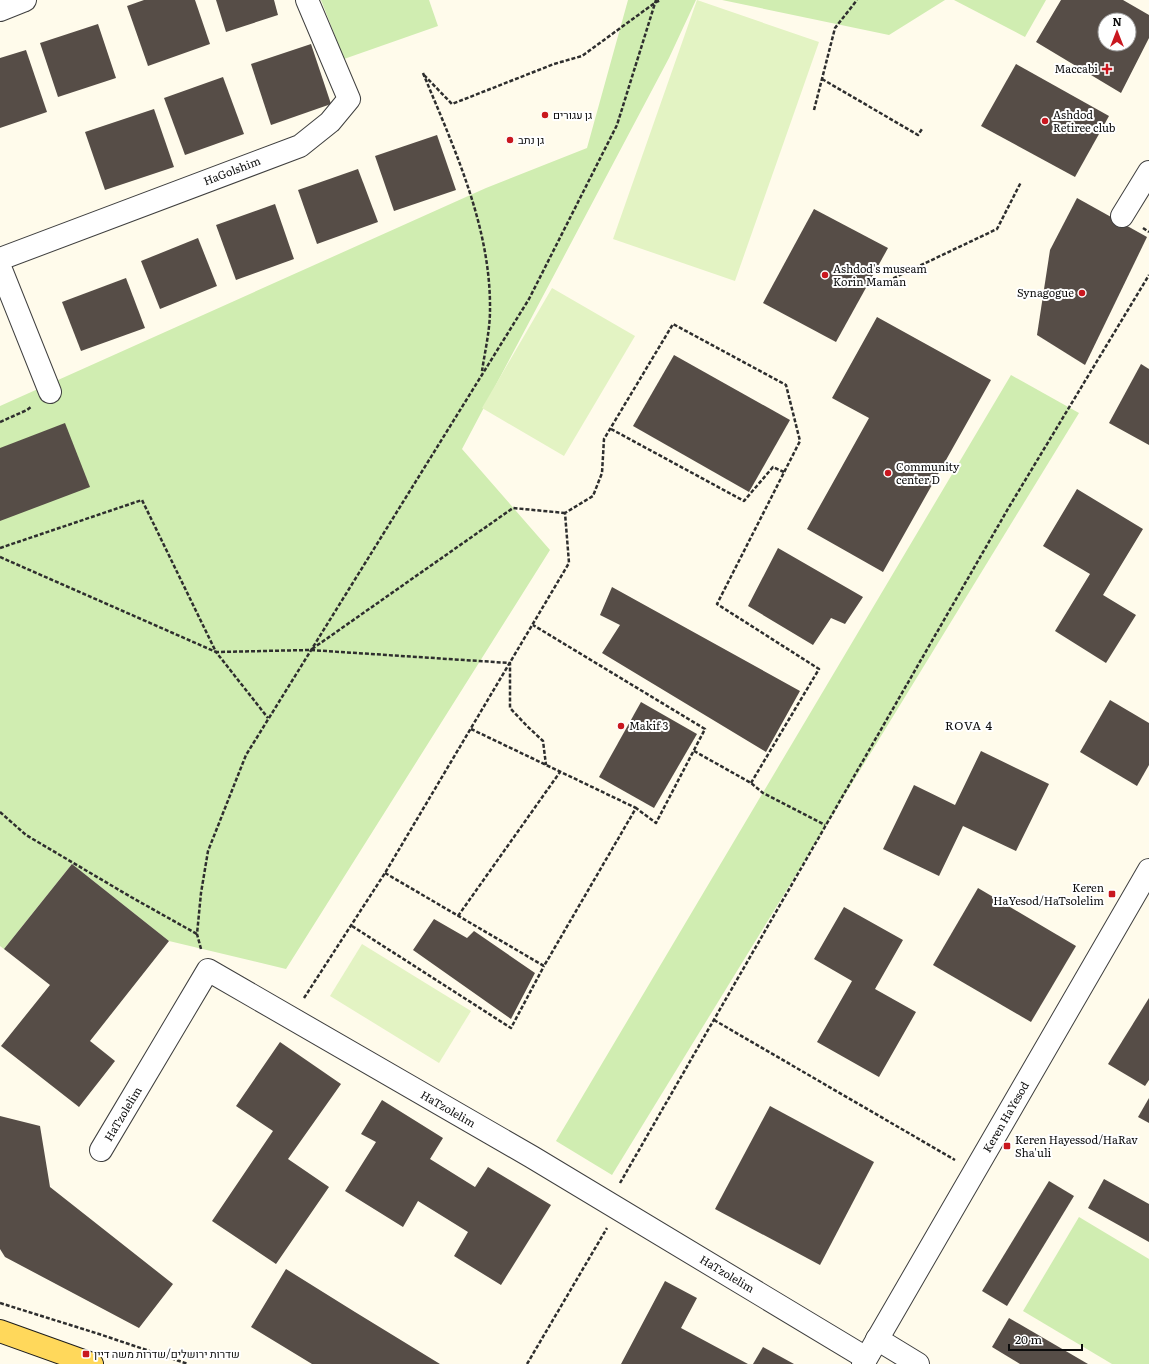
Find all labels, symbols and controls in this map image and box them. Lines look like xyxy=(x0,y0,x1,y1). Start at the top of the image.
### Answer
north arrow xyxy=(1097,12,1137,52)
text: N xyxy=(1112,13,1122,29)
place label: Maccabi xyxy=(1054,60,1098,76)
marker: Maccabi xyxy=(1101,63,1113,75)
place label: גן עגורים xyxy=(553,106,592,122)
place label: Ashdod Retiree club xyxy=(1053,106,1116,135)
marker: גן עגורים xyxy=(540,110,550,120)
marker: Ashdod Retiree club xyxy=(1040,116,1050,126)
place label: גן נתב xyxy=(518,131,544,147)
marker: גן נתב xyxy=(505,135,515,145)
street label: HaGolshim xyxy=(201,152,263,188)
place label: Ashdod's museam Korin Maman xyxy=(833,260,927,289)
marker: Ashdod's museam Korin Maman xyxy=(820,270,830,280)
place label: Synagogue xyxy=(1017,284,1074,300)
marker: Synagogue xyxy=(1077,288,1087,298)
place label: Community center D xyxy=(896,458,960,487)
marker: Community center D xyxy=(883,468,893,478)
district label: ROVA 4 xyxy=(945,716,993,734)
place label: Makif 3 xyxy=(629,717,669,733)
marker: Makif 3 xyxy=(616,721,626,731)
place label: Keren HaYesod/HaTsolelim xyxy=(993,879,1104,908)
marker: Keren HaYesod/HaTsolelim xyxy=(1107,889,1117,899)
street label: Keren HaYesod xyxy=(978,1078,1032,1155)
street label: HaTzolelim xyxy=(100,1083,145,1144)
street label: HaTzolelim xyxy=(418,1086,479,1130)
place label: Keren Hayessod/HaRav Sha'uli xyxy=(1015,1131,1138,1160)
marker: Keren Hayessod/HaRav Sha'uli xyxy=(1002,1141,1012,1151)
street label: HaTzolelim xyxy=(697,1251,758,1296)
scale bar xyxy=(1009,1326,1082,1352)
text: 20 m xyxy=(1015,1330,1042,1348)
place label: שדרות ירושלים/שדרות משה דיין xyxy=(94,1345,240,1361)
marker: שדרות ירושלים/שדרות משה דיין xyxy=(81,1349,91,1359)

